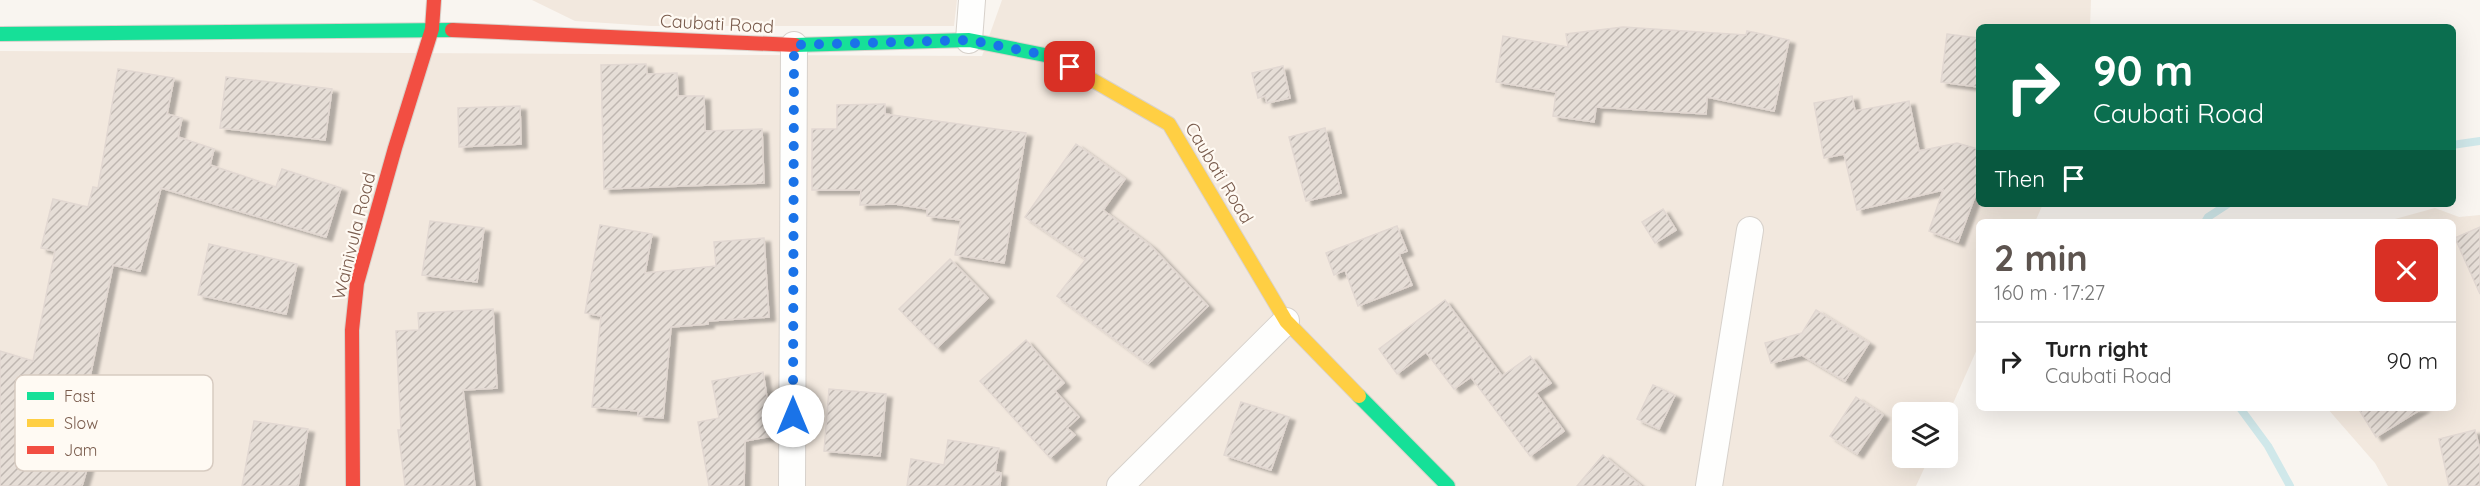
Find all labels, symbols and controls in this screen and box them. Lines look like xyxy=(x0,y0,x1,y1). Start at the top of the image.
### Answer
street label: Caubati Road xyxy=(659,9,775,38)
pin xyxy=(1044,41,1095,92)
text: 90 m xyxy=(2093,44,2193,97)
icon: right xyxy=(1994,48,2072,126)
icon: arrive xyxy=(1053,50,1086,83)
text: Caubati Road xyxy=(2093,96,2264,130)
street label: Caubati Road xyxy=(1180,118,1259,228)
icon: arrive xyxy=(2057,162,2090,195)
text: Then xyxy=(1994,165,2045,193)
street label: Wainivula Road xyxy=(327,170,380,302)
text: 2 min xyxy=(1994,235,2088,280)
button: close xyxy=(2375,239,2438,302)
text: 160 m · 17:27 xyxy=(1994,280,2105,305)
text: Turn right xyxy=(2045,335,2149,363)
icon: right xyxy=(1994,345,2027,378)
text: 90 m xyxy=(2387,347,2438,375)
text: Caubati Road xyxy=(2045,363,2172,388)
legend xyxy=(15,375,213,471)
position arrow xyxy=(761,384,825,448)
text: Fast xyxy=(64,386,95,406)
map controls xyxy=(1892,402,1958,468)
button: layers xyxy=(1892,402,1958,468)
text: Slow xyxy=(64,413,98,433)
text: Jam xyxy=(64,440,97,460)

